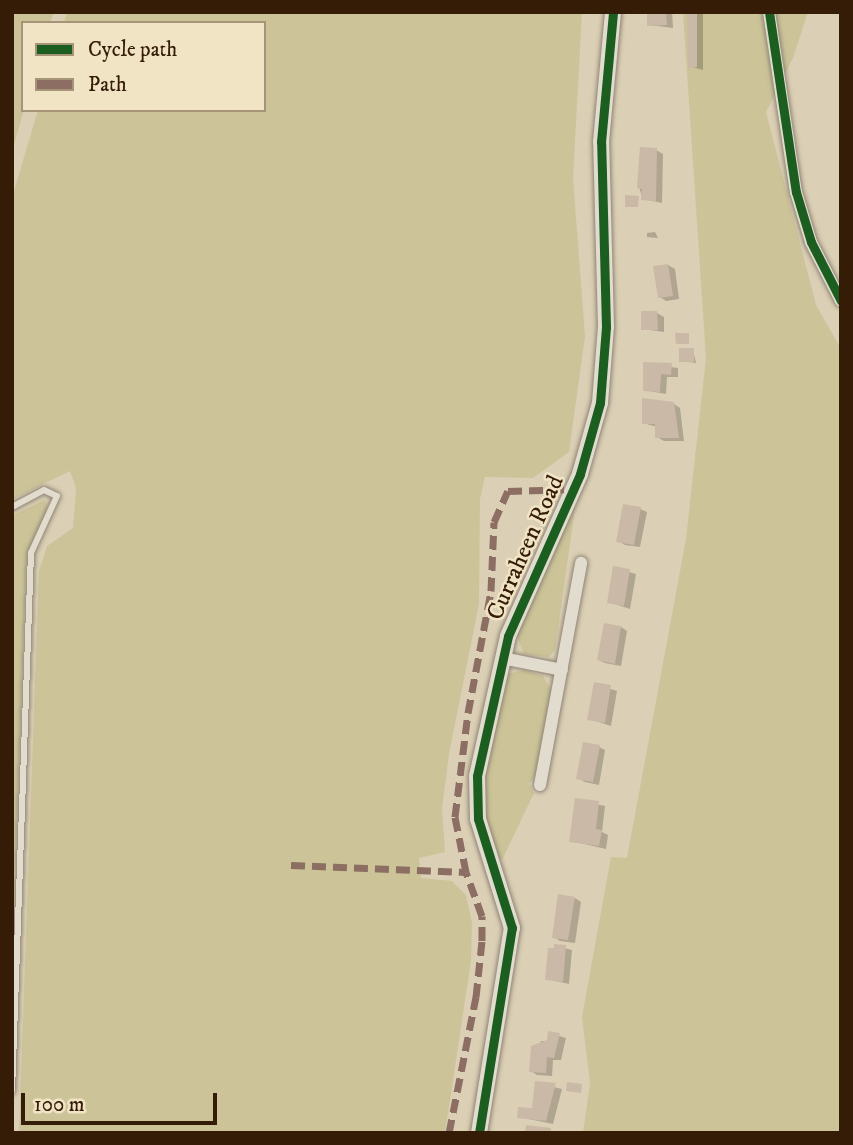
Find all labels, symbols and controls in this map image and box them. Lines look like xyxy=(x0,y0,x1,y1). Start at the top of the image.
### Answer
legend xyxy=(21,21,266,112)
text: Cycle path xyxy=(88,37,177,63)
text: Path xyxy=(88,72,127,98)
street label: Curraheen Road xyxy=(481,471,571,625)
scale bar xyxy=(24,1078,220,1122)
text: 100 m xyxy=(34,1092,85,1118)

